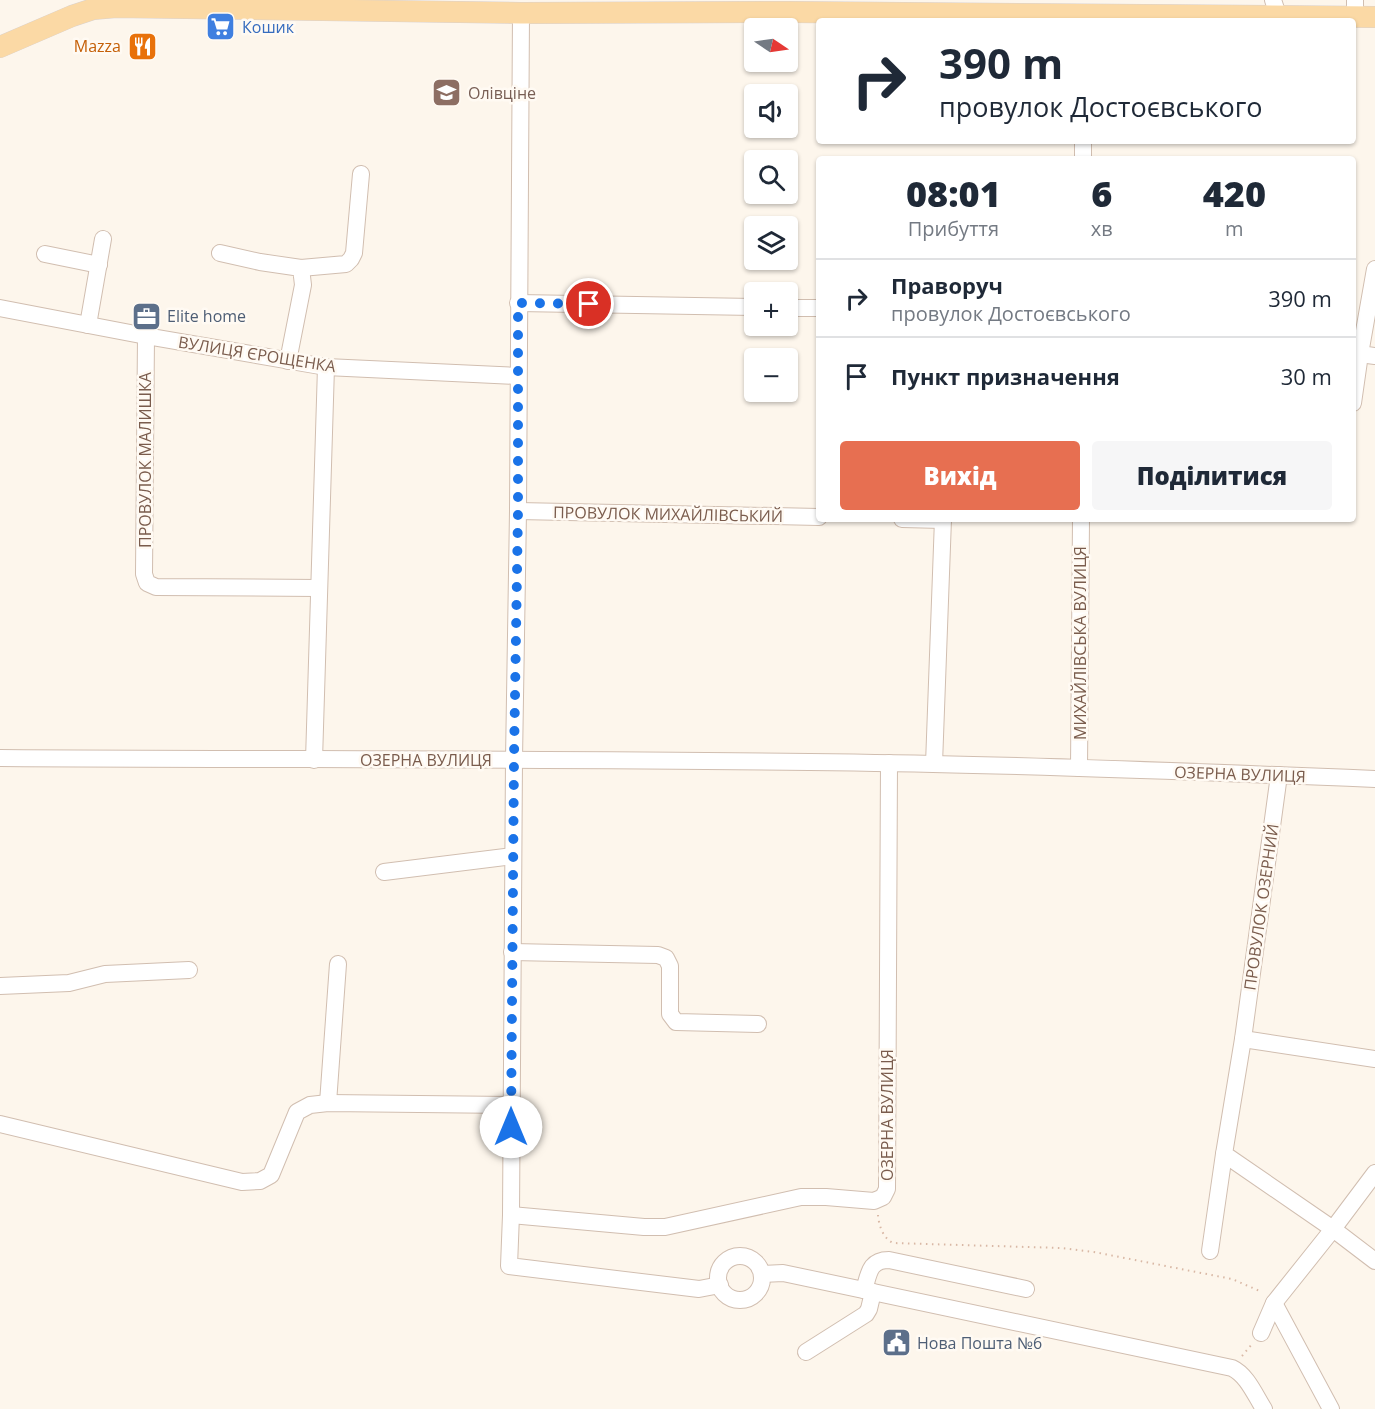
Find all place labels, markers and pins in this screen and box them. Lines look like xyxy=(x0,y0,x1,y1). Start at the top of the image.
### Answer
supermarket icon: Кошик xyxy=(205,11,237,43)
place label: Кошик xyxy=(242,16,295,38)
restaurant icon: Mazza xyxy=(126,30,158,62)
place label: Mazza xyxy=(74,35,121,57)
school or university icon: Олівціне xyxy=(431,77,463,109)
place label: Олівціне xyxy=(468,82,536,104)
pin xyxy=(563,278,614,329)
office icon: Elite home xyxy=(130,300,162,332)
place label: Elite home xyxy=(167,305,246,327)
public building icon: Нова Пошта №6 xyxy=(880,1327,912,1359)
place label: Нова Пошта №6 xyxy=(917,1332,1042,1354)

